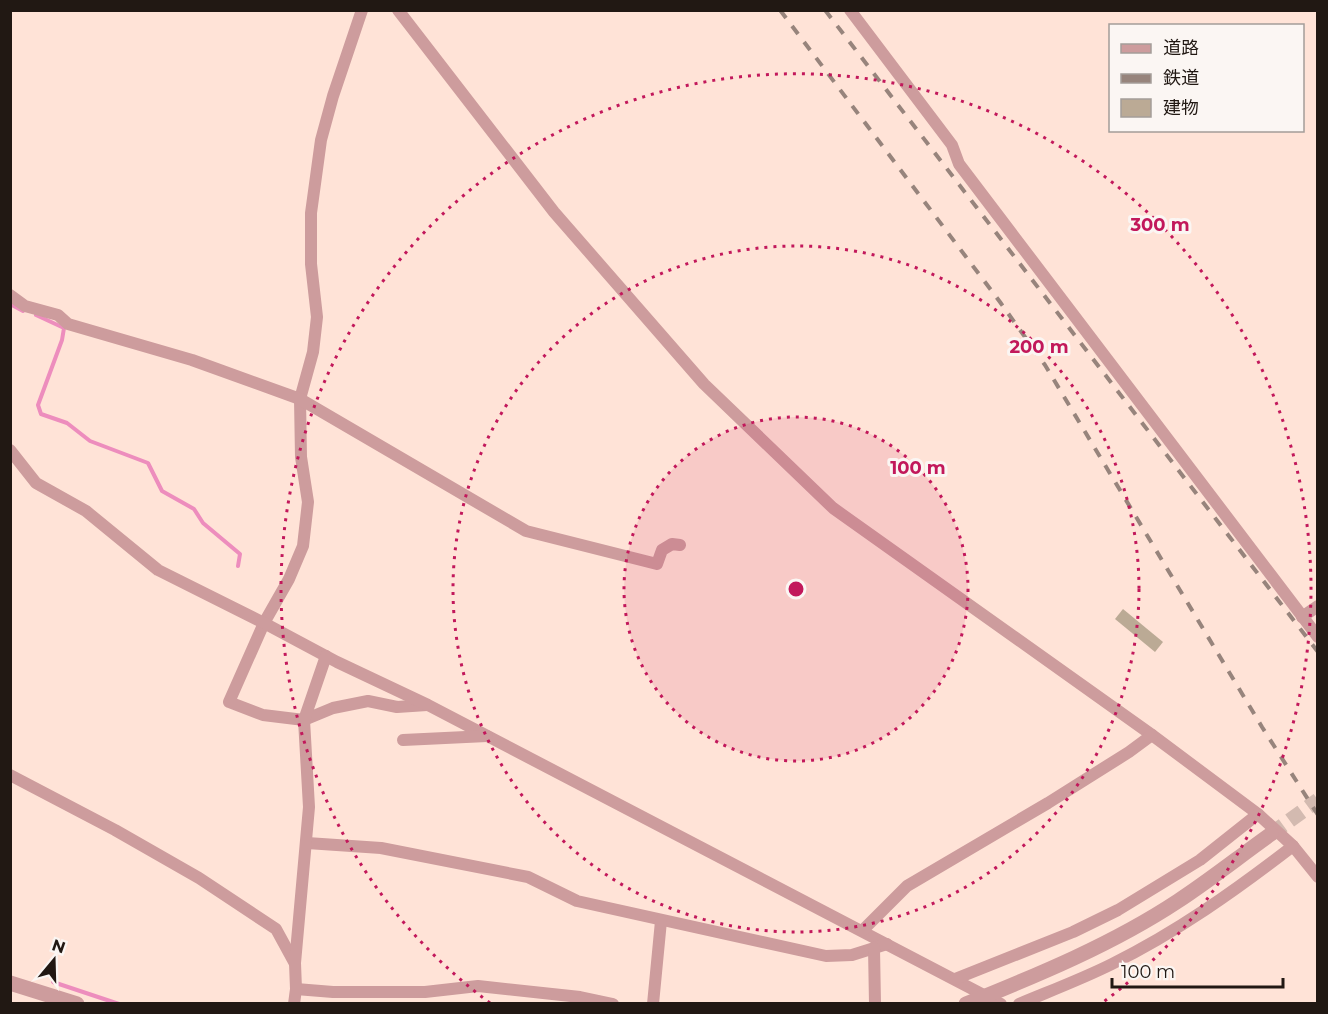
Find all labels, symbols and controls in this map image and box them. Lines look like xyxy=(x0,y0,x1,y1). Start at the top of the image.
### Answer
legend xyxy=(1109,24,1304,132)
text: 道路 xyxy=(1163,37,1199,59)
text: 鉄道 xyxy=(1163,67,1199,89)
text: 建物 xyxy=(1163,97,1199,119)
text: 300 m xyxy=(1129,214,1190,236)
text: 200 m xyxy=(1009,336,1069,358)
text: 100 m xyxy=(890,457,946,479)
centre of rings xyxy=(786,579,806,599)
north arrow xyxy=(24,930,84,990)
text: N xyxy=(50,935,68,957)
scale bar xyxy=(1112,951,1283,989)
text: 100 m xyxy=(1121,961,1175,983)

